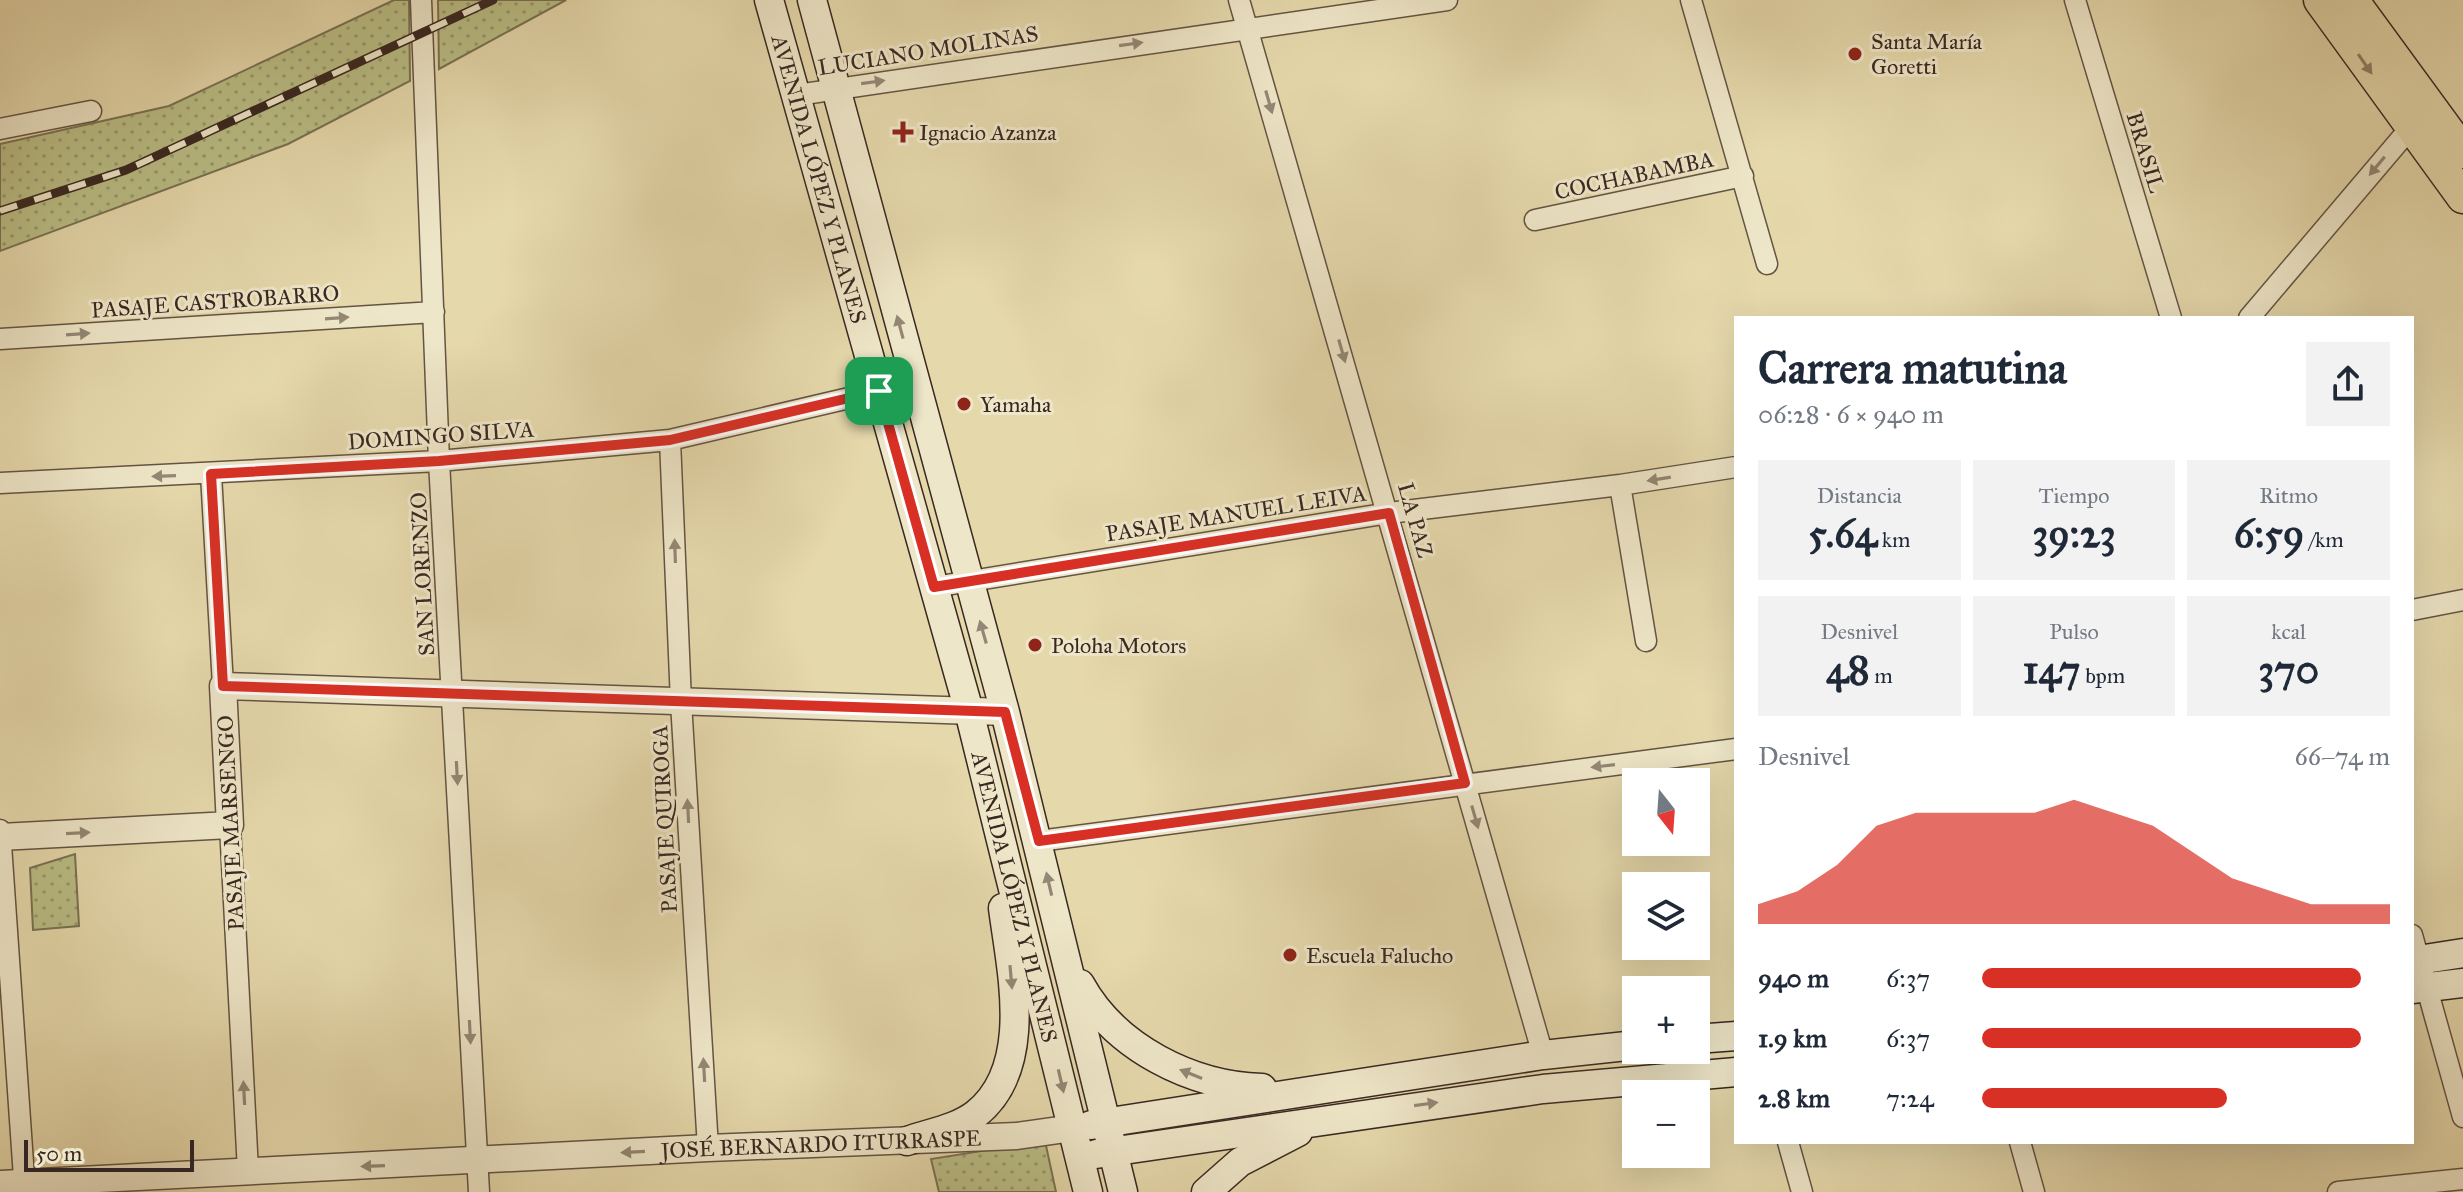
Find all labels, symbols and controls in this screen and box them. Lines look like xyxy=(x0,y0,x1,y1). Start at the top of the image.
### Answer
street label: LUCIANO MOLINAS xyxy=(816,20,1040,81)
place label: Santa María Goretti xyxy=(1871,28,1983,80)
street label: AVENIDA LÓPEZ Y PLANES xyxy=(765,31,872,327)
one-way arrow xyxy=(1119,37,1144,50)
marker: Santa María Goretti xyxy=(1846,45,1864,63)
one-way arrow xyxy=(2357,53,2372,74)
one-way arrow xyxy=(861,75,886,88)
one-way arrow xyxy=(1263,90,1276,114)
street label: BRASIL xyxy=(2120,108,2171,196)
place label: Ignacio Azanza xyxy=(919,119,1057,146)
marker: Ignacio Azanza xyxy=(894,123,912,141)
street label: COCHABAMBA xyxy=(1552,145,1716,206)
one-way arrow xyxy=(2369,156,2386,176)
street label: PASAJE CASTROBARRO xyxy=(90,279,340,324)
one-way arrow xyxy=(325,311,350,324)
one-way arrow xyxy=(893,315,906,339)
one-way arrow xyxy=(66,327,91,340)
one-way arrow xyxy=(1336,340,1349,364)
text: Carrera matutina xyxy=(1758,341,2067,395)
button: share xyxy=(2306,342,2390,426)
pin xyxy=(845,357,913,425)
icon: arrive xyxy=(857,369,901,413)
place label: Yamaha xyxy=(980,391,1052,418)
marker: Yamaha xyxy=(955,395,973,413)
text: 06:28 · 6 × 940 m xyxy=(1758,398,1944,430)
street label: DOMINGO SILVA xyxy=(347,415,535,455)
one-way arrow xyxy=(151,470,176,483)
one-way arrow xyxy=(1646,473,1671,486)
street label: LA PAZ xyxy=(1392,479,1439,561)
street label: PASAJE MANUEL LEIVA xyxy=(1104,480,1369,547)
text: Distancia xyxy=(1817,482,1902,509)
text: Tiempo xyxy=(2039,482,2109,509)
text: Ritmo xyxy=(2259,482,2318,509)
street label: SAN LORENZO xyxy=(405,491,440,657)
text: 5.64 xyxy=(1808,509,1877,558)
text: 39:23 xyxy=(2032,509,2116,558)
text: 6:59 xyxy=(2234,509,2304,558)
text: km xyxy=(1877,526,1910,553)
text: /km xyxy=(2304,526,2344,553)
one-way arrow xyxy=(668,538,681,563)
text: Desnivel xyxy=(1821,618,1898,645)
text: Pulso xyxy=(2049,618,2099,645)
text: kcal xyxy=(2271,618,2306,645)
one-way arrow xyxy=(976,620,989,644)
place label: Poloha Motors xyxy=(1051,632,1186,659)
marker: Poloha Motors xyxy=(1026,636,1044,654)
text: 48 xyxy=(1826,645,1869,694)
text: 147 xyxy=(2023,645,2080,694)
text: 370 xyxy=(2258,645,2319,694)
text: m xyxy=(1869,662,1893,689)
text: bpm xyxy=(2080,662,2125,689)
street label: PASAJE MARSENGO xyxy=(211,715,250,931)
street label: PASAJE QUIROGA xyxy=(646,724,683,914)
text: Desnivel xyxy=(1758,740,1850,772)
text: 66–74 m xyxy=(2295,740,2390,772)
street label: AVENIDA LÓPEZ Y PLANES xyxy=(965,748,1063,1045)
one-way arrow xyxy=(451,760,464,785)
one-way arrow xyxy=(1590,760,1615,773)
north arrow xyxy=(1622,768,1710,856)
map controls xyxy=(1622,768,1710,1168)
one-way arrow xyxy=(681,798,694,823)
one-way arrow xyxy=(1469,805,1482,829)
one-way arrow xyxy=(66,826,91,839)
one-way arrow xyxy=(1042,871,1055,896)
button: layers xyxy=(1622,872,1710,960)
place label: Escuela Falucho xyxy=(1306,942,1453,969)
marker: Escuela Falucho xyxy=(1281,946,1299,964)
text: 940 m xyxy=(1758,962,1829,994)
text: 6:37 xyxy=(1886,962,1930,994)
one-way arrow xyxy=(1005,965,1018,990)
button: + xyxy=(1622,976,1710,1064)
one-way arrow xyxy=(464,1020,477,1045)
text: 1.9 km xyxy=(1758,1022,1827,1054)
text: 6:37 xyxy=(1886,1022,1930,1054)
one-way arrow xyxy=(697,1057,710,1082)
one-way arrow xyxy=(1179,1067,1203,1080)
one-way arrow xyxy=(1056,1069,1068,1094)
one-way arrow xyxy=(237,1080,250,1105)
button: − xyxy=(1622,1080,1710,1168)
text: 2.8 km xyxy=(1758,1082,1830,1114)
text: 7:24 xyxy=(1886,1082,1934,1114)
one-way arrow xyxy=(1414,1098,1439,1111)
street label: JOSÉ BERNARDO ITURRASPE xyxy=(658,1124,982,1164)
scale bar xyxy=(24,1136,194,1172)
text: 50 m xyxy=(36,1140,82,1167)
one-way arrow xyxy=(620,1146,645,1159)
one-way arrow xyxy=(360,1160,385,1173)

